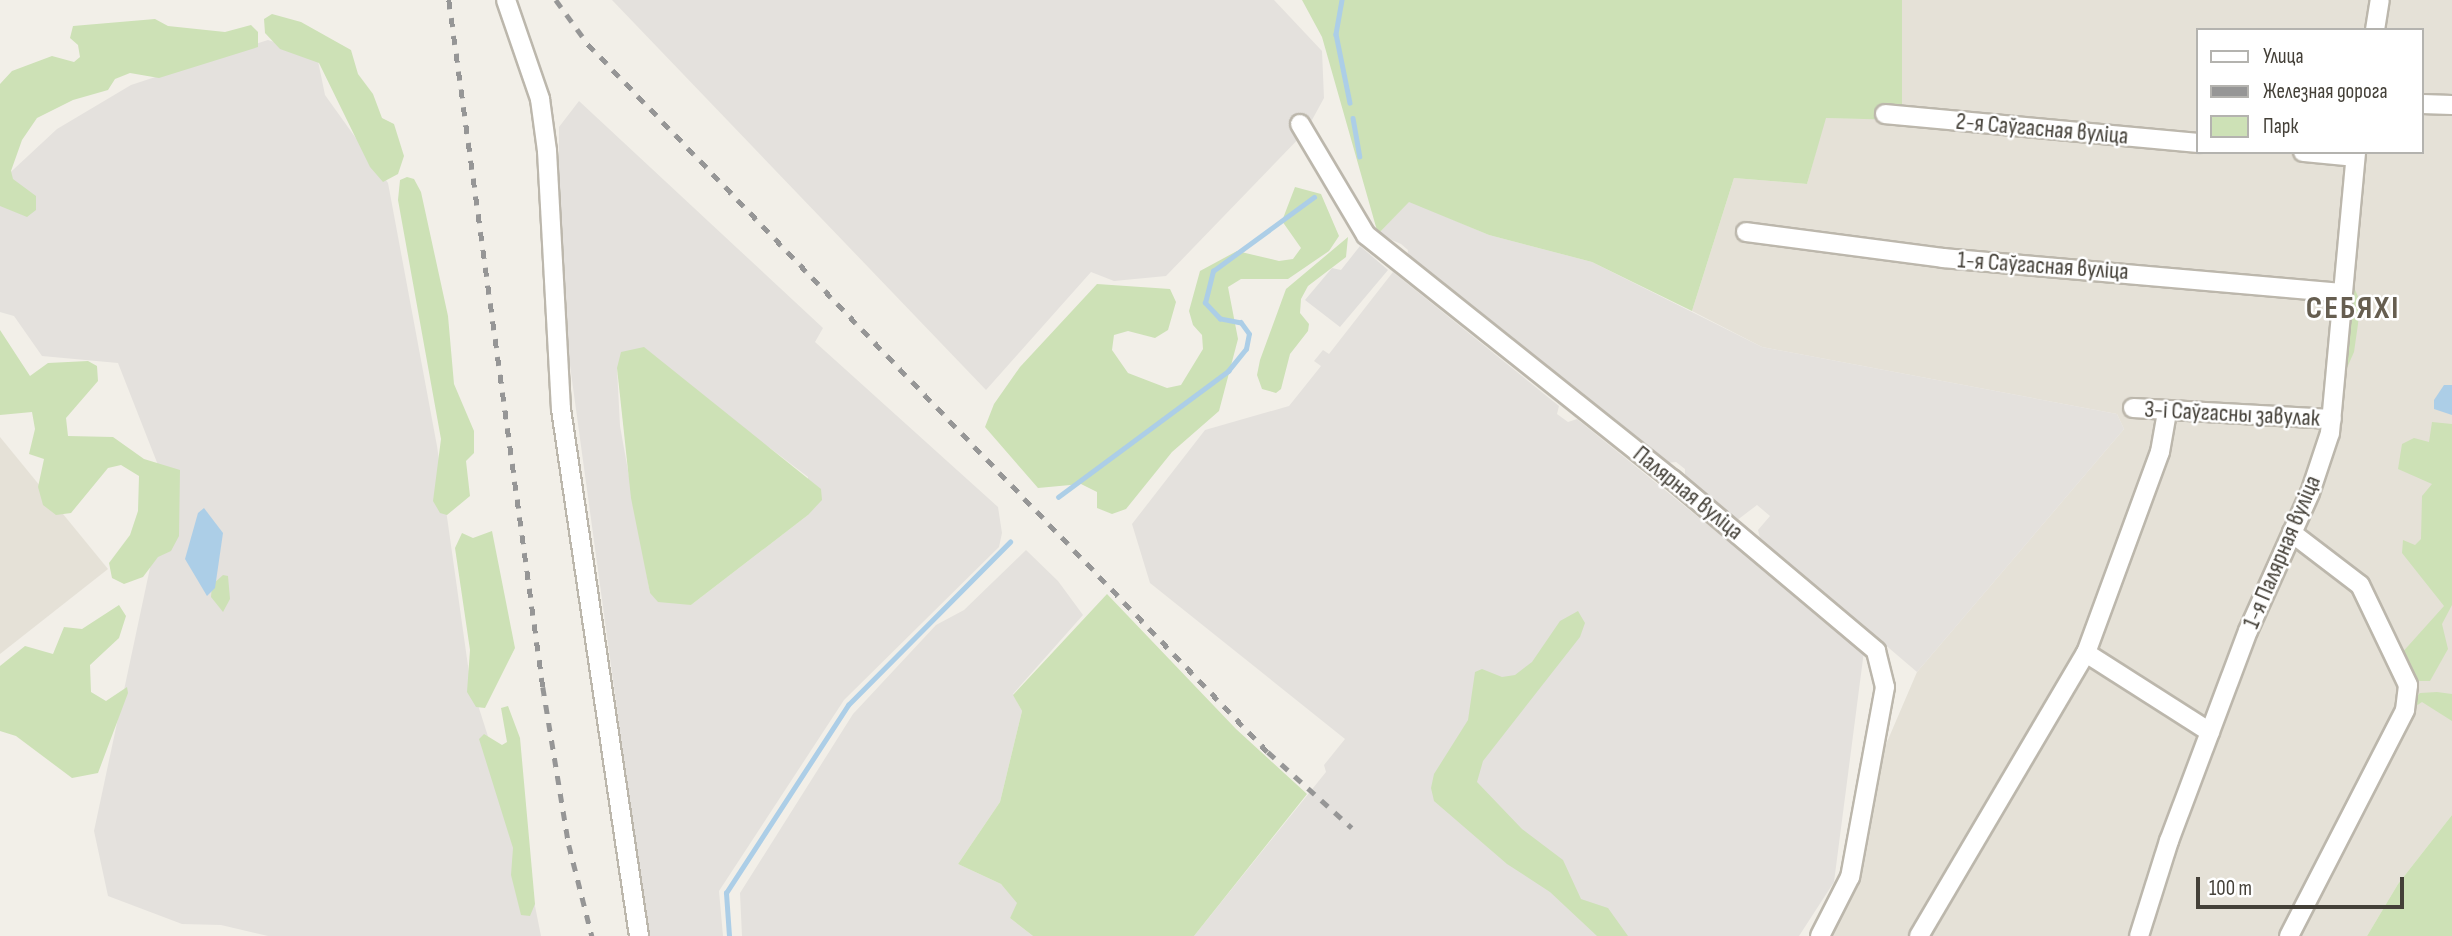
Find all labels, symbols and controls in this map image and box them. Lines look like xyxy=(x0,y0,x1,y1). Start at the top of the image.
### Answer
legend xyxy=(2196,28,2424,154)
text: Улица xyxy=(2263,44,2304,69)
text: Железная дорога xyxy=(2263,79,2388,104)
street label: 2-я Саўгасная вуліца xyxy=(1955,107,2129,151)
text: Парк xyxy=(2263,114,2298,139)
street label: 1-я Саўгасная вуліца xyxy=(1957,246,2129,286)
district label: СЕБЯХІ xyxy=(2306,290,2400,328)
street label: 3-і Саўгасны завулак xyxy=(2143,395,2321,433)
street label: Палярная вуліца xyxy=(1627,440,1749,546)
street label: 1-я Палярная вуліца xyxy=(2237,471,2327,633)
scale bar xyxy=(2200,862,2408,906)
text: 100 m xyxy=(2209,876,2252,901)

